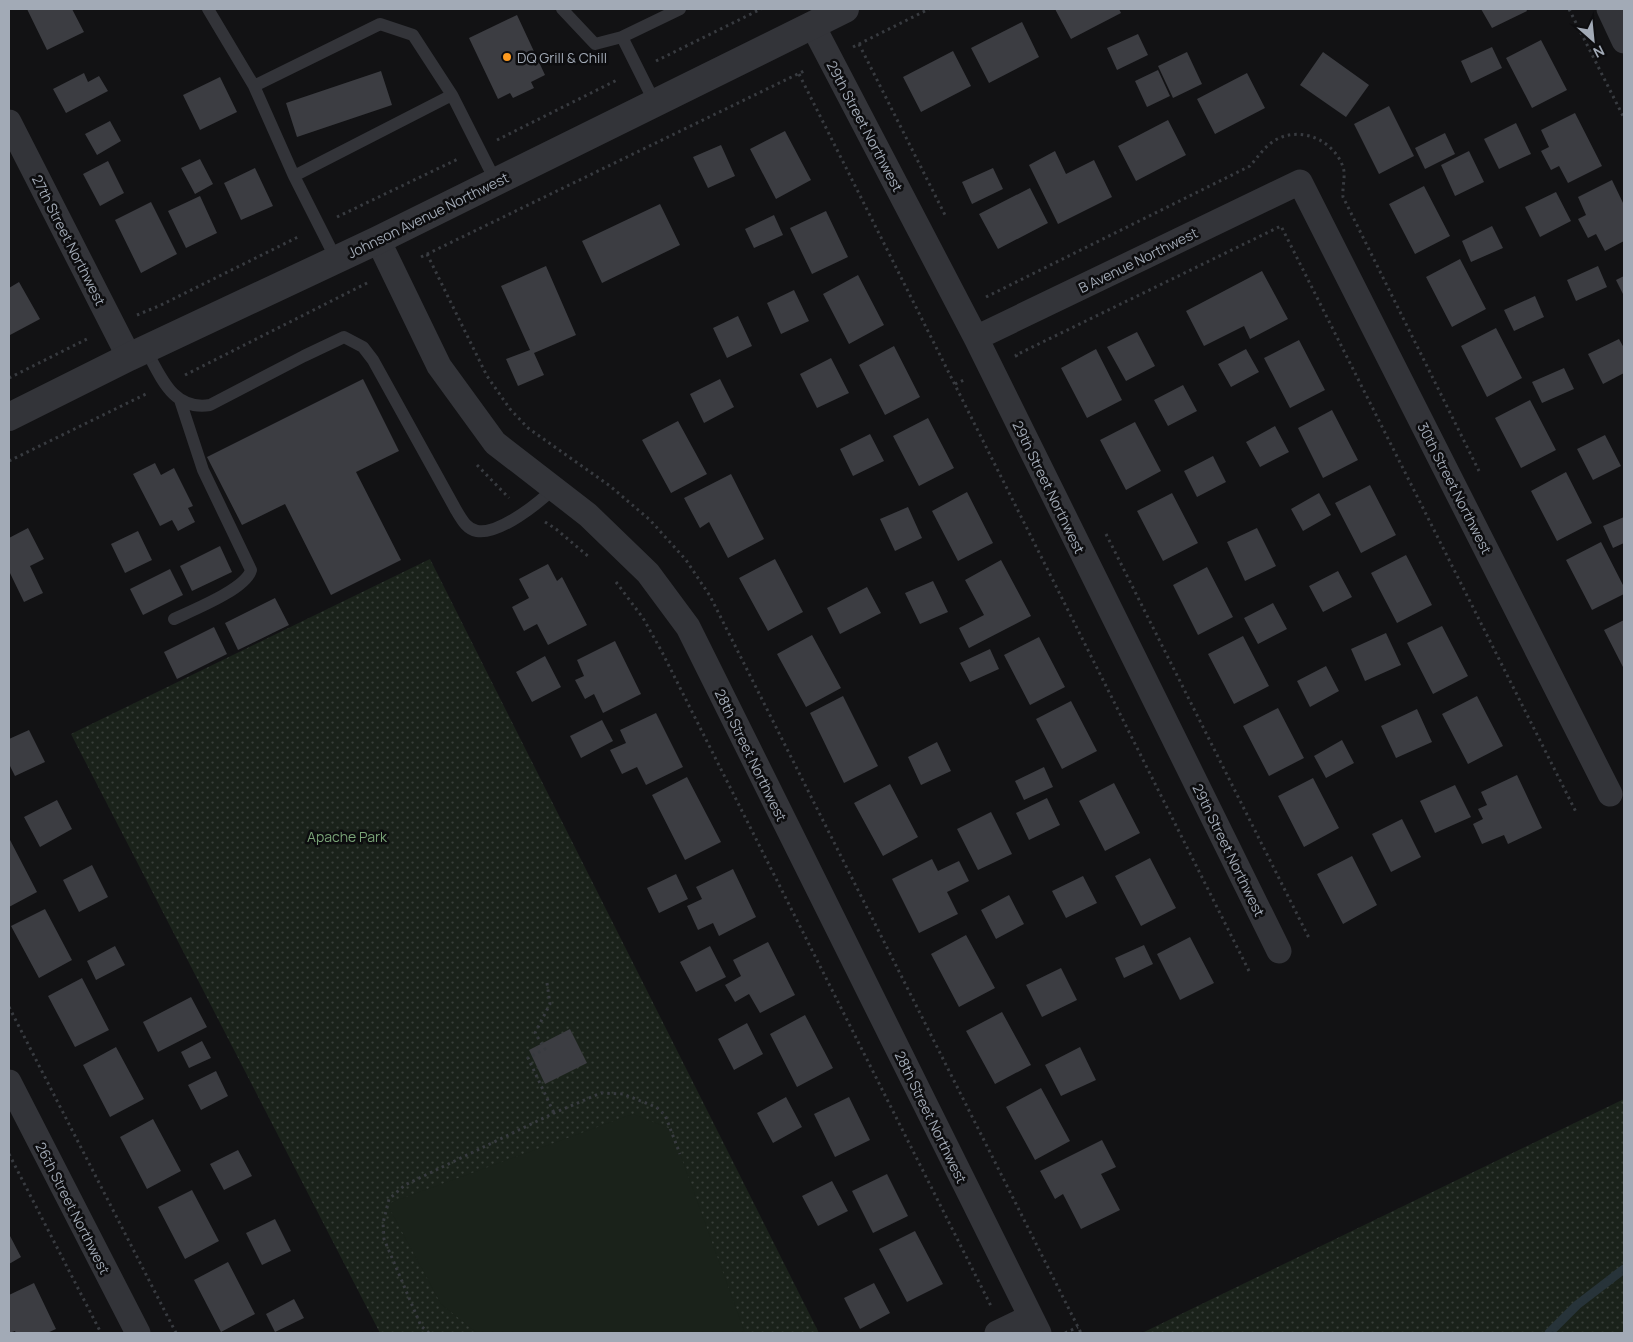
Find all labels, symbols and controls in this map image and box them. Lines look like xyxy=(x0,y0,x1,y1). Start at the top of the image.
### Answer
north arrow xyxy=(1568,15,1618,65)
text: N xyxy=(1590,41,1608,63)
place label: DQ Grill & Chill xyxy=(517,48,607,67)
marker: DQ Grill & Chill xyxy=(501,51,513,63)
street label: 29th Street Northwest xyxy=(822,57,908,195)
street label: Johnson Avenue Northwest xyxy=(344,167,512,262)
street label: 27th Street Northwest xyxy=(28,171,110,309)
street label: B Avenue Northwest xyxy=(1075,223,1201,297)
street label: 29th Street Northwest xyxy=(1009,417,1090,557)
street label: 30th Street Northwest xyxy=(1414,419,1497,557)
street label: 28th Street Northwest xyxy=(711,686,792,825)
street label: 29th Street Northwest xyxy=(1189,780,1270,920)
park label: Apache Park xyxy=(307,827,388,846)
street label: 28th Street Northwest xyxy=(891,1048,972,1187)
street label: 26th Street Northwest xyxy=(31,1139,115,1278)

